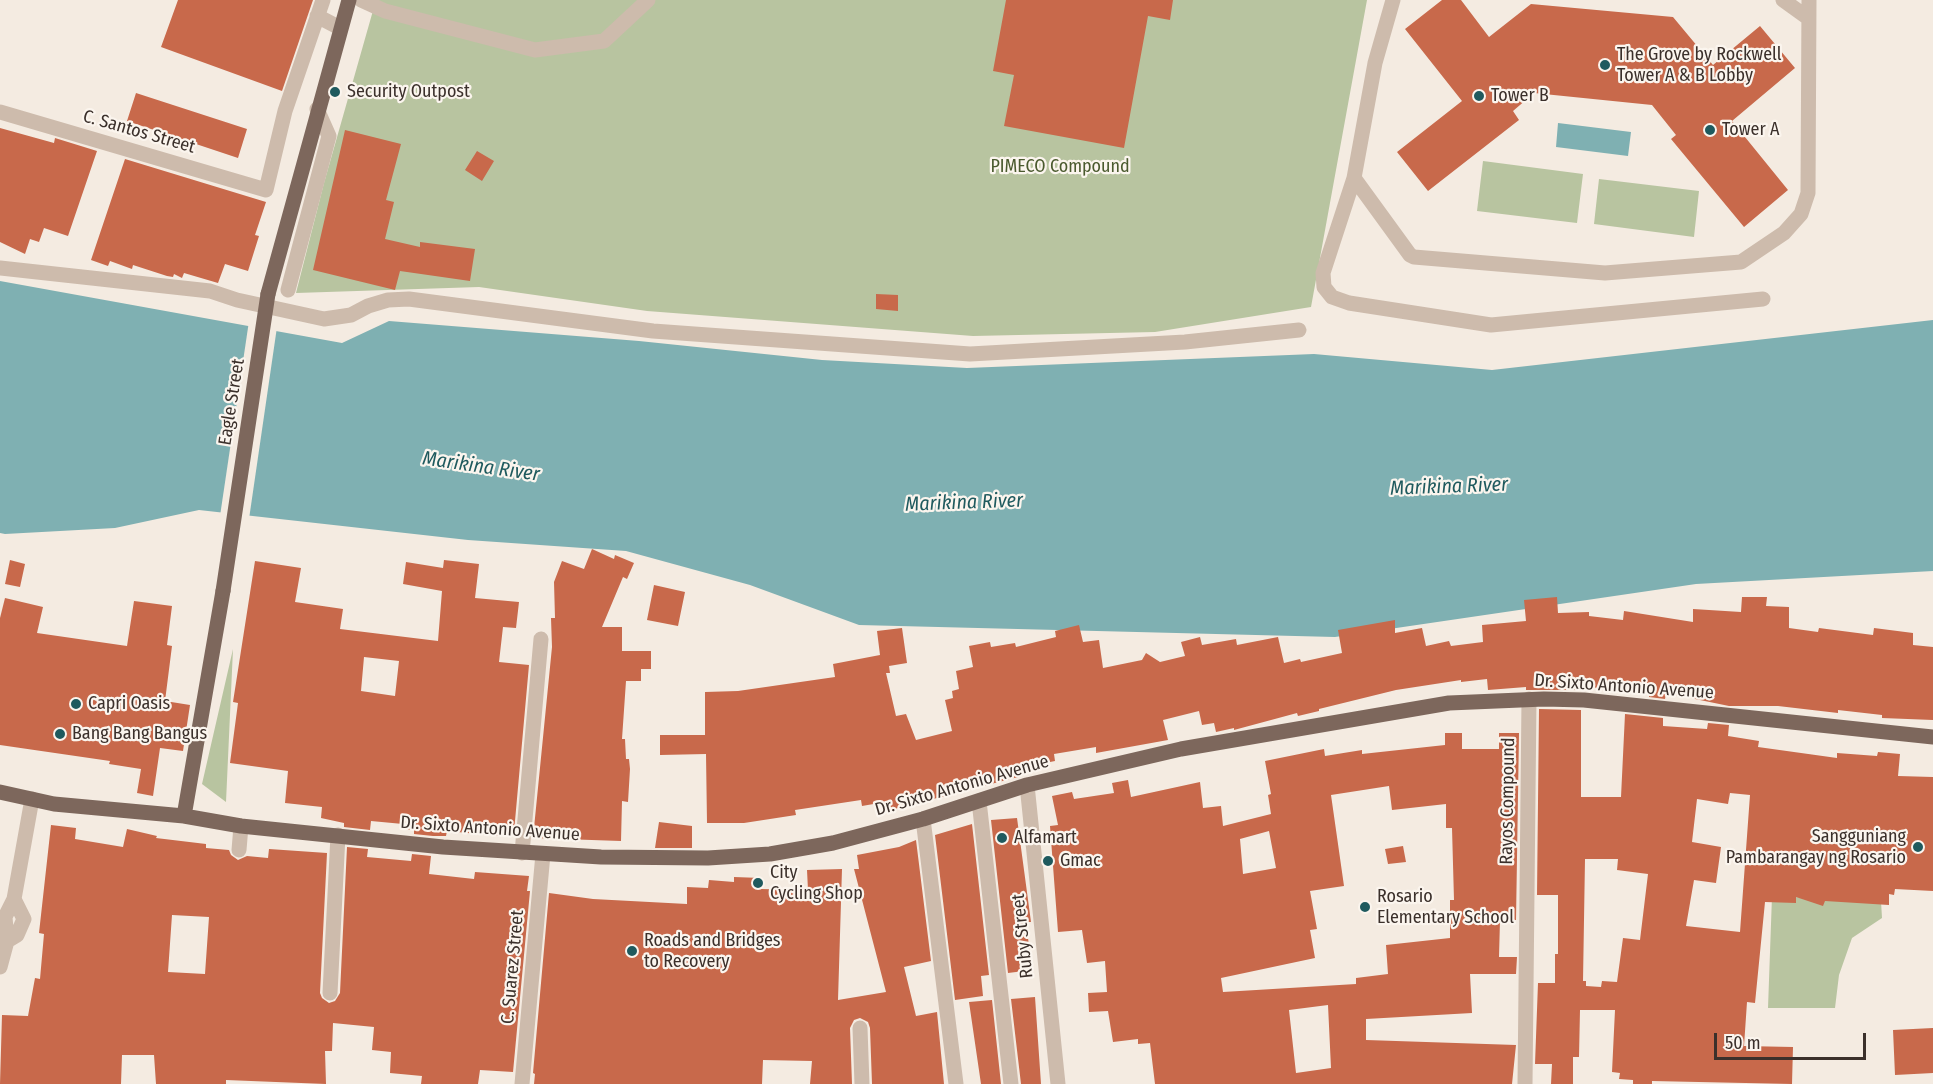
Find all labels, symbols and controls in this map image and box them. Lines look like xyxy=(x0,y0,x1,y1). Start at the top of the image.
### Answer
place label: The Grove by Rockwell Tower A & B Lobby xyxy=(1617,44,1782,86)
marker: The Grove by Rockwell Tower A & B Lobby xyxy=(1598,58,1612,72)
place label: Security Outpost xyxy=(347,81,470,103)
marker: Security Outpost xyxy=(328,85,342,99)
place label: Tower B xyxy=(1491,85,1549,107)
marker: Tower B xyxy=(1472,89,1486,103)
street label: C. Santos Street xyxy=(80,106,198,158)
place label: Tower A xyxy=(1722,119,1779,141)
marker: Tower A xyxy=(1703,123,1717,137)
park label: PIMECO Compound xyxy=(990,156,1130,178)
street label: Eagle Street xyxy=(214,357,250,447)
water label: Marikina River xyxy=(421,447,541,487)
water label: Marikina River xyxy=(1390,473,1508,501)
water label: Marikina River xyxy=(905,489,1023,517)
street label: Dr. Sixto Antonio Avenue xyxy=(1534,670,1714,704)
place label: Capri Oasis xyxy=(88,693,170,715)
marker: Capri Oasis xyxy=(69,697,83,711)
place label: Bang Bang Bangus xyxy=(72,723,207,745)
marker: Bang Bang Bangus xyxy=(53,727,67,741)
street label: Rayos Compound xyxy=(1496,737,1520,865)
street label: Dr. Sixto Antonio Avenue xyxy=(873,751,1051,821)
street label: Dr. Sixto Antonio Avenue xyxy=(400,812,580,846)
place label: Sangguniang Pambarangay ng Rosario xyxy=(1726,826,1906,868)
place label: Alfamart xyxy=(1014,827,1077,849)
marker: Alfamart xyxy=(995,831,1009,845)
marker: Sangguniang Pambarangay ng Rosario xyxy=(1911,840,1925,854)
place label: Gmac xyxy=(1060,850,1101,872)
marker: Gmac xyxy=(1041,854,1055,868)
place label: City Cycling Shop xyxy=(770,862,863,904)
marker: City Cycling Shop xyxy=(751,876,765,890)
place label: Rosario Elementary School xyxy=(1377,886,1514,928)
street label: Ruby Street xyxy=(1008,892,1038,980)
marker: Rosario Elementary School xyxy=(1358,900,1372,914)
street label: C. Suarez Street xyxy=(497,909,529,1025)
place label: Roads and Bridges to Recovery xyxy=(644,930,780,972)
marker: Roads and Bridges to Recovery xyxy=(625,944,639,958)
scale bar xyxy=(1717,1021,1868,1059)
text: 50 m xyxy=(1725,1032,1761,1054)

